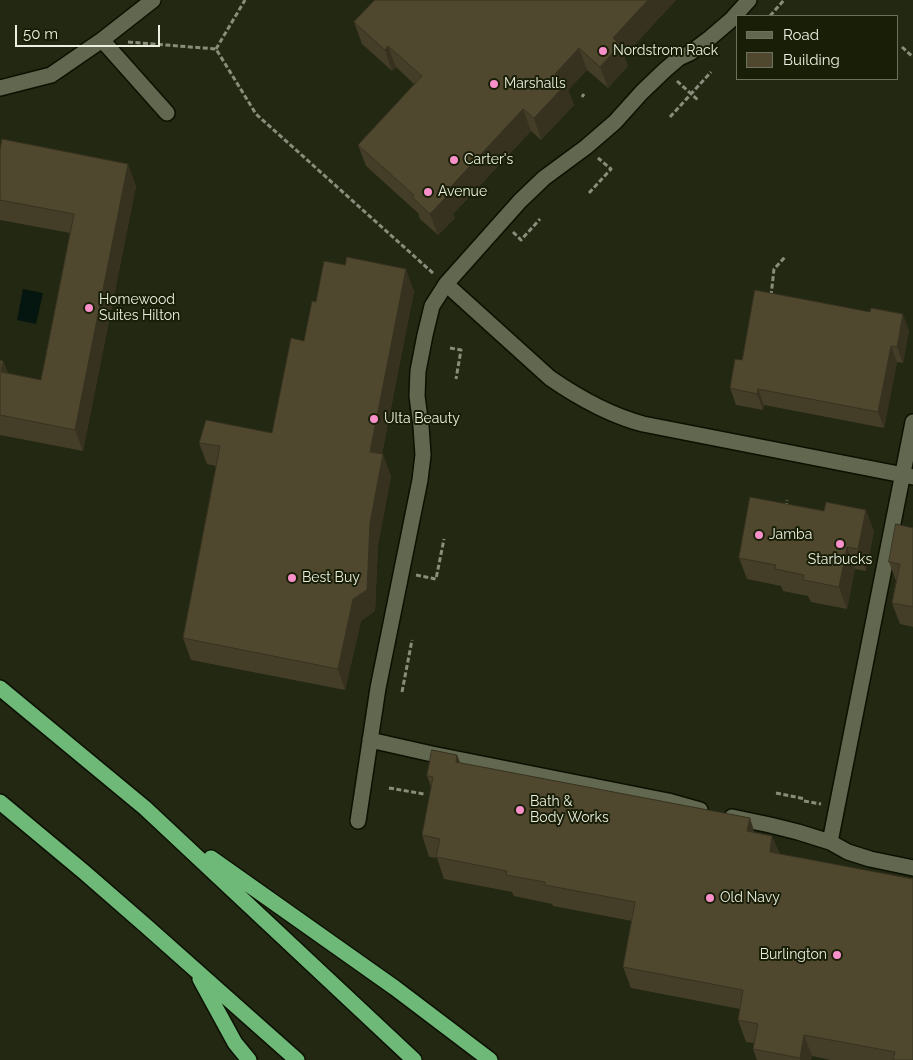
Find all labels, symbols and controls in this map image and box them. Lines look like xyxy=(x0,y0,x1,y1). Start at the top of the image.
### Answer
scale bar xyxy=(18,15,162,47)
legend xyxy=(736,15,898,80)
text: 50 m xyxy=(23,25,58,43)
text: Road xyxy=(783,26,819,44)
place label: Nordstrom Rack xyxy=(613,43,718,59)
marker: Nordstrom Rack xyxy=(597,45,609,57)
text: Building xyxy=(783,51,840,69)
place label: Marshalls xyxy=(504,76,566,92)
marker: Marshalls xyxy=(488,78,500,90)
place label: Carter's xyxy=(464,152,513,168)
marker: Carter's xyxy=(448,154,460,166)
place label: Avenue xyxy=(438,184,487,200)
marker: Avenue xyxy=(422,186,434,198)
place label: Homewood Suites Hilton xyxy=(99,292,180,324)
marker: Homewood Suites Hilton xyxy=(83,302,95,314)
place label: Ulta Beauty xyxy=(384,411,460,427)
marker: Ulta Beauty xyxy=(368,413,380,425)
place label: Jamba xyxy=(769,527,812,543)
marker: Jamba xyxy=(753,529,765,541)
marker: Starbucks xyxy=(834,538,846,550)
place label: Starbucks xyxy=(808,552,872,568)
place label: Best Buy xyxy=(302,570,360,586)
marker: Best Buy xyxy=(286,572,298,584)
place label: Bath & Body Works xyxy=(530,794,609,826)
marker: Bath & Body Works xyxy=(514,804,526,816)
place label: Old Navy xyxy=(720,890,780,906)
marker: Old Navy xyxy=(704,892,716,904)
place label: Burlington xyxy=(760,947,827,963)
marker: Burlington xyxy=(831,949,843,961)

